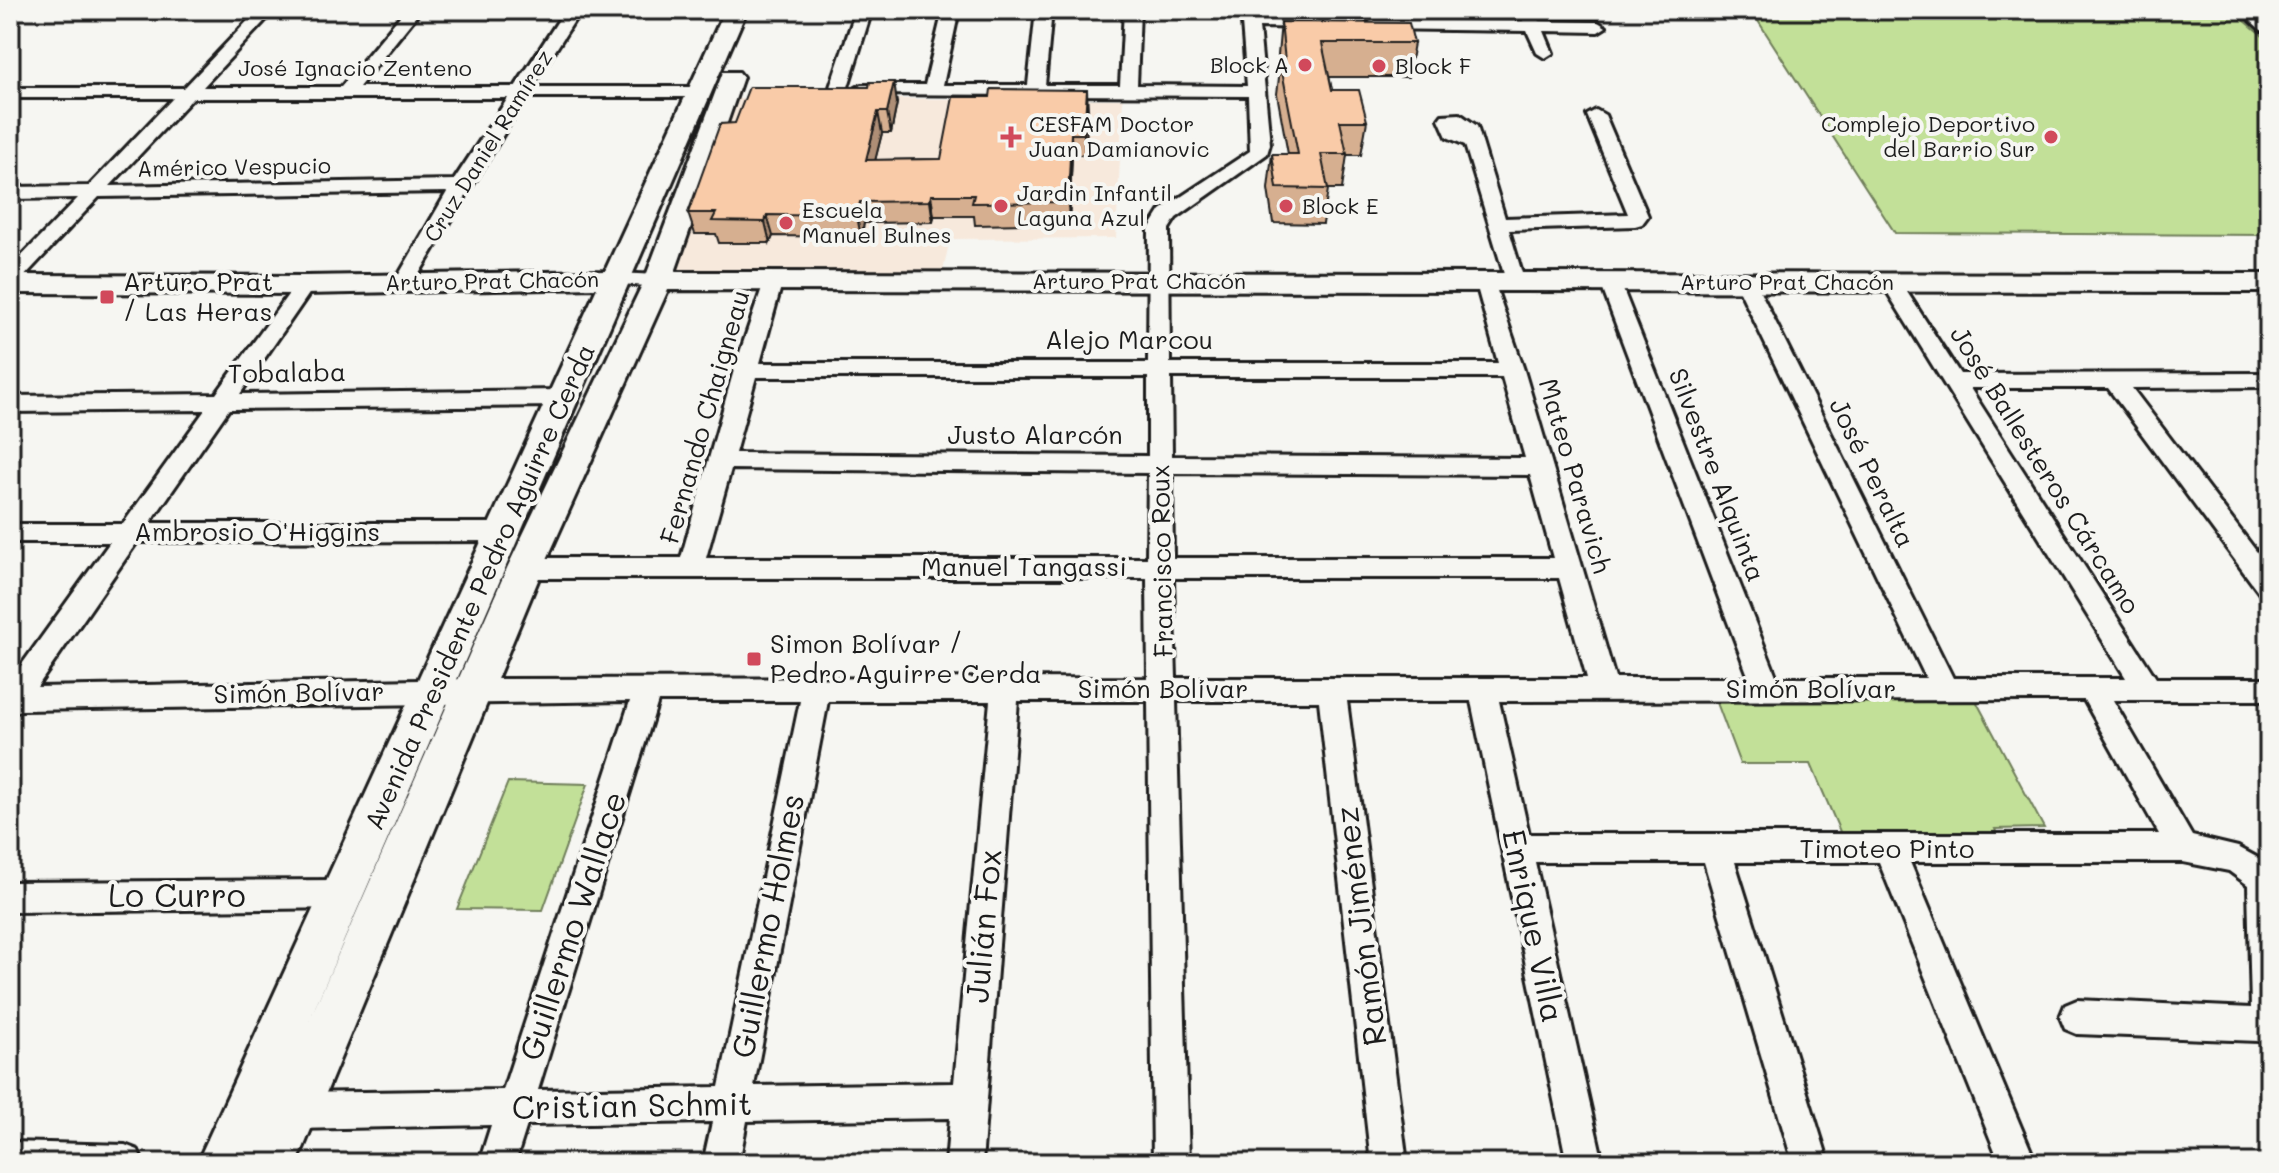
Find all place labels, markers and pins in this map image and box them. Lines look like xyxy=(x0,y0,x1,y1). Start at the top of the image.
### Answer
place label: Block A xyxy=(1210,50,1289,79)
place label: Block F xyxy=(1395,51,1471,80)
marker: Block A xyxy=(1296,56,1314,74)
marker: Block F xyxy=(1370,57,1388,75)
place label: CESFAM Doctor Juan Damianovic xyxy=(1029,109,1209,163)
place label: Complejo Deportivo del Barrio Sur xyxy=(1821,109,2035,163)
marker: CESFAM Doctor Juan Damianovic xyxy=(1000,126,1022,148)
marker: Complejo Deportivo del Barrio Sur xyxy=(2042,128,2060,146)
place label: Jardin Infantil Laguna Azul xyxy=(1017,178,1172,232)
place label: Block E xyxy=(1302,191,1379,220)
place label: Escuela Manuel Bulnes xyxy=(802,195,951,249)
marker: Jardin Infantil Laguna Azul xyxy=(992,197,1010,215)
marker: Block E xyxy=(1277,197,1295,215)
marker: Escuela Manuel Bulnes xyxy=(777,214,795,232)
place label: Arturo Prat / Las Heras xyxy=(123,264,273,328)
marker: Arturo Prat / Las Heras xyxy=(98,288,116,306)
place label: Simon Bolívar / Pedro Aguirre Cerda xyxy=(770,626,1041,690)
marker: Simon Bolívar / Pedro Aguirre Cerda xyxy=(745,650,763,668)

